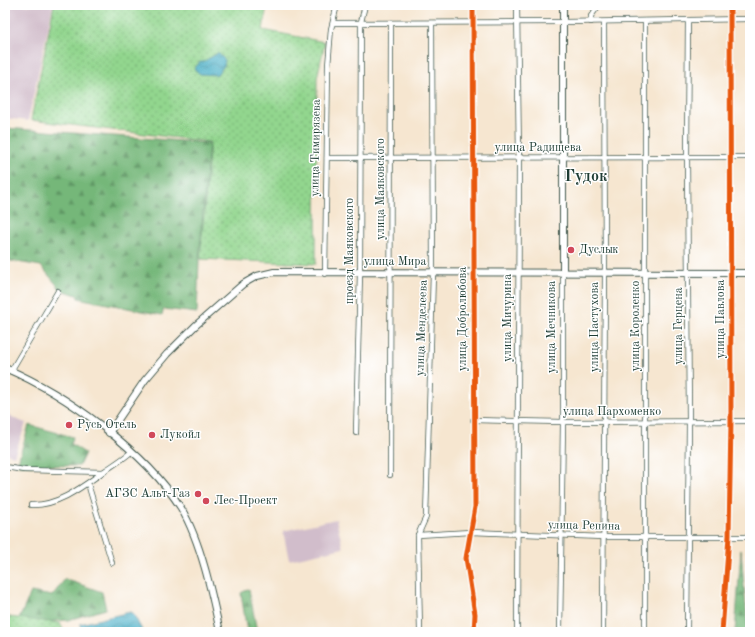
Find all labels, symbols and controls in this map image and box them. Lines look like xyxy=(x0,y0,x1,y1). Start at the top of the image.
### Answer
street label: улица Тимирязева xyxy=(309,99,323,197)
street label: улица Маяковского xyxy=(375,138,387,240)
street label: улица Радищева xyxy=(495,142,581,154)
district label: Гудок xyxy=(565,169,608,185)
street label: проезд Маяковского xyxy=(344,198,356,304)
place label: Дуслык xyxy=(579,244,618,256)
marker: Дуслык xyxy=(566,245,576,255)
street label: улица Мира xyxy=(364,256,426,268)
street label: улица Добролюбова xyxy=(457,267,469,371)
street label: улица Мичурина xyxy=(502,274,514,362)
street label: улица Павлова xyxy=(715,279,727,358)
street label: улица Менделеева xyxy=(414,280,430,376)
street label: улица Короленко xyxy=(630,280,642,372)
street label: улица Мечникова xyxy=(546,281,558,373)
street label: улица Пастухова xyxy=(589,282,601,372)
street label: улица Герцена xyxy=(673,287,685,365)
street label: улица Пархоменко xyxy=(563,406,661,418)
place label: Русь Отель xyxy=(77,419,137,431)
marker: Русь Отель xyxy=(64,420,74,430)
place label: Лукойл xyxy=(160,429,200,441)
marker: Лукойл xyxy=(147,430,157,440)
place label: АГЗС Альт-Газ xyxy=(105,488,190,500)
marker: АГЗС Альт-Газ xyxy=(193,489,203,499)
place label: Лес-Проект xyxy=(214,495,278,507)
marker: Лес-Проект xyxy=(201,496,211,506)
street label: улица Репина xyxy=(548,519,620,533)

